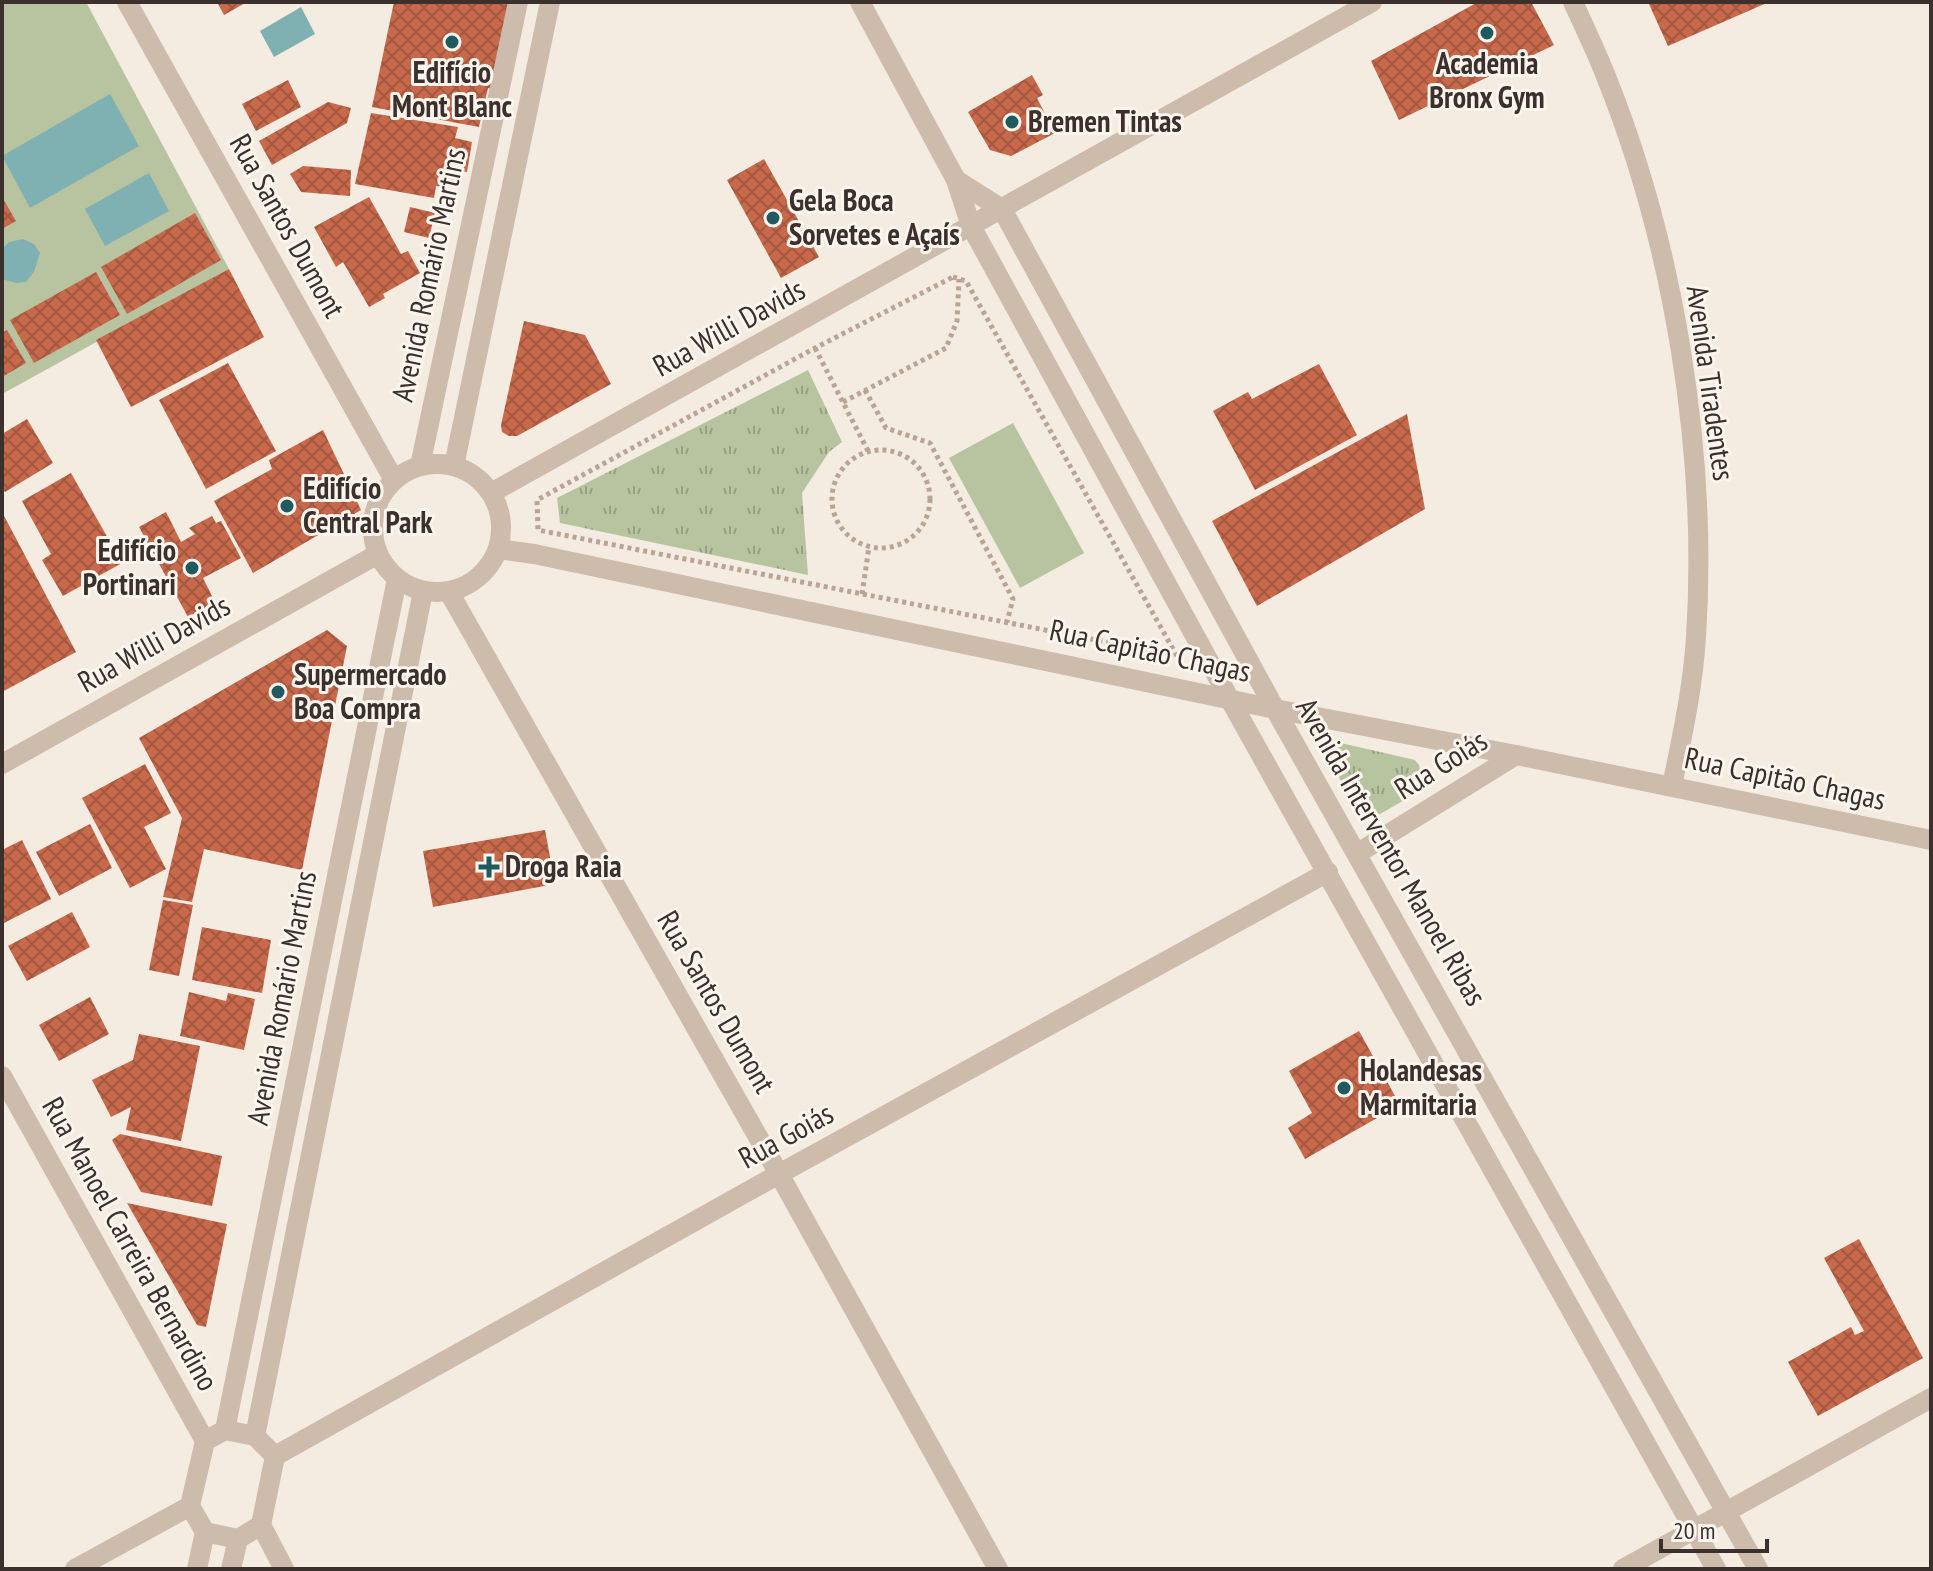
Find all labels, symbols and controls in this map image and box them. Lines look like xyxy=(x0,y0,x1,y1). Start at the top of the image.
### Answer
marker: Academia Bronx Gym xyxy=(1478,24,1496,42)
marker: Edifício Mont Blanc xyxy=(443,33,461,51)
place label: Academia Bronx Gym xyxy=(1429,43,1545,116)
place label: Edifício Mont Blanc xyxy=(392,52,512,125)
place label: Bremen Tintas xyxy=(1028,101,1182,140)
marker: Bremen Tintas xyxy=(1003,113,1021,131)
street label: Rua Santos Dumont xyxy=(222,127,355,325)
street label: Avenida Romário Martins xyxy=(382,144,473,405)
place label: Gela Boca Sorvetes e Açaís xyxy=(789,180,960,253)
marker: Gela Boca Sorvetes e Açaís xyxy=(764,209,782,227)
street label: Rua Willi Davids xyxy=(645,269,811,384)
street label: Avenida Tiradentes xyxy=(1678,283,1744,483)
place label: Edifício Central Park xyxy=(303,468,433,541)
marker: Edifício Central Park xyxy=(278,497,296,515)
place label: Edifício Portinari xyxy=(83,530,176,603)
marker: Edifício Portinari xyxy=(183,559,201,577)
street label: Rua Willi Davids xyxy=(70,585,236,700)
street label: Rua Capitão Chagas xyxy=(1046,609,1254,690)
place label: Supermercado Boa Compra xyxy=(294,654,447,727)
marker: Supermercado Boa Compra xyxy=(269,683,287,701)
street label: Avenida Interventor Manoel Ribas xyxy=(1288,690,1496,1012)
street label: Rua Goiás xyxy=(1387,720,1494,807)
street label: Rua Capitão Chagas xyxy=(1681,737,1889,818)
place label: Droga Raia xyxy=(505,846,622,885)
marker: Droga Raia xyxy=(480,858,498,876)
street label: Avenida Romário Martins xyxy=(237,867,324,1128)
street label: Rua Santos Dumont xyxy=(649,903,786,1100)
place label: Holandesas Marmitaria xyxy=(1360,1050,1482,1123)
marker: Holandesas Marmitaria xyxy=(1335,1079,1353,1097)
street label: Rua Manoel Carreira Bernardino xyxy=(34,1090,228,1397)
street label: Rua Goiás xyxy=(731,1093,839,1177)
scale bar xyxy=(1661,1503,1767,1553)
text: 20 m xyxy=(1673,1515,1715,1546)

